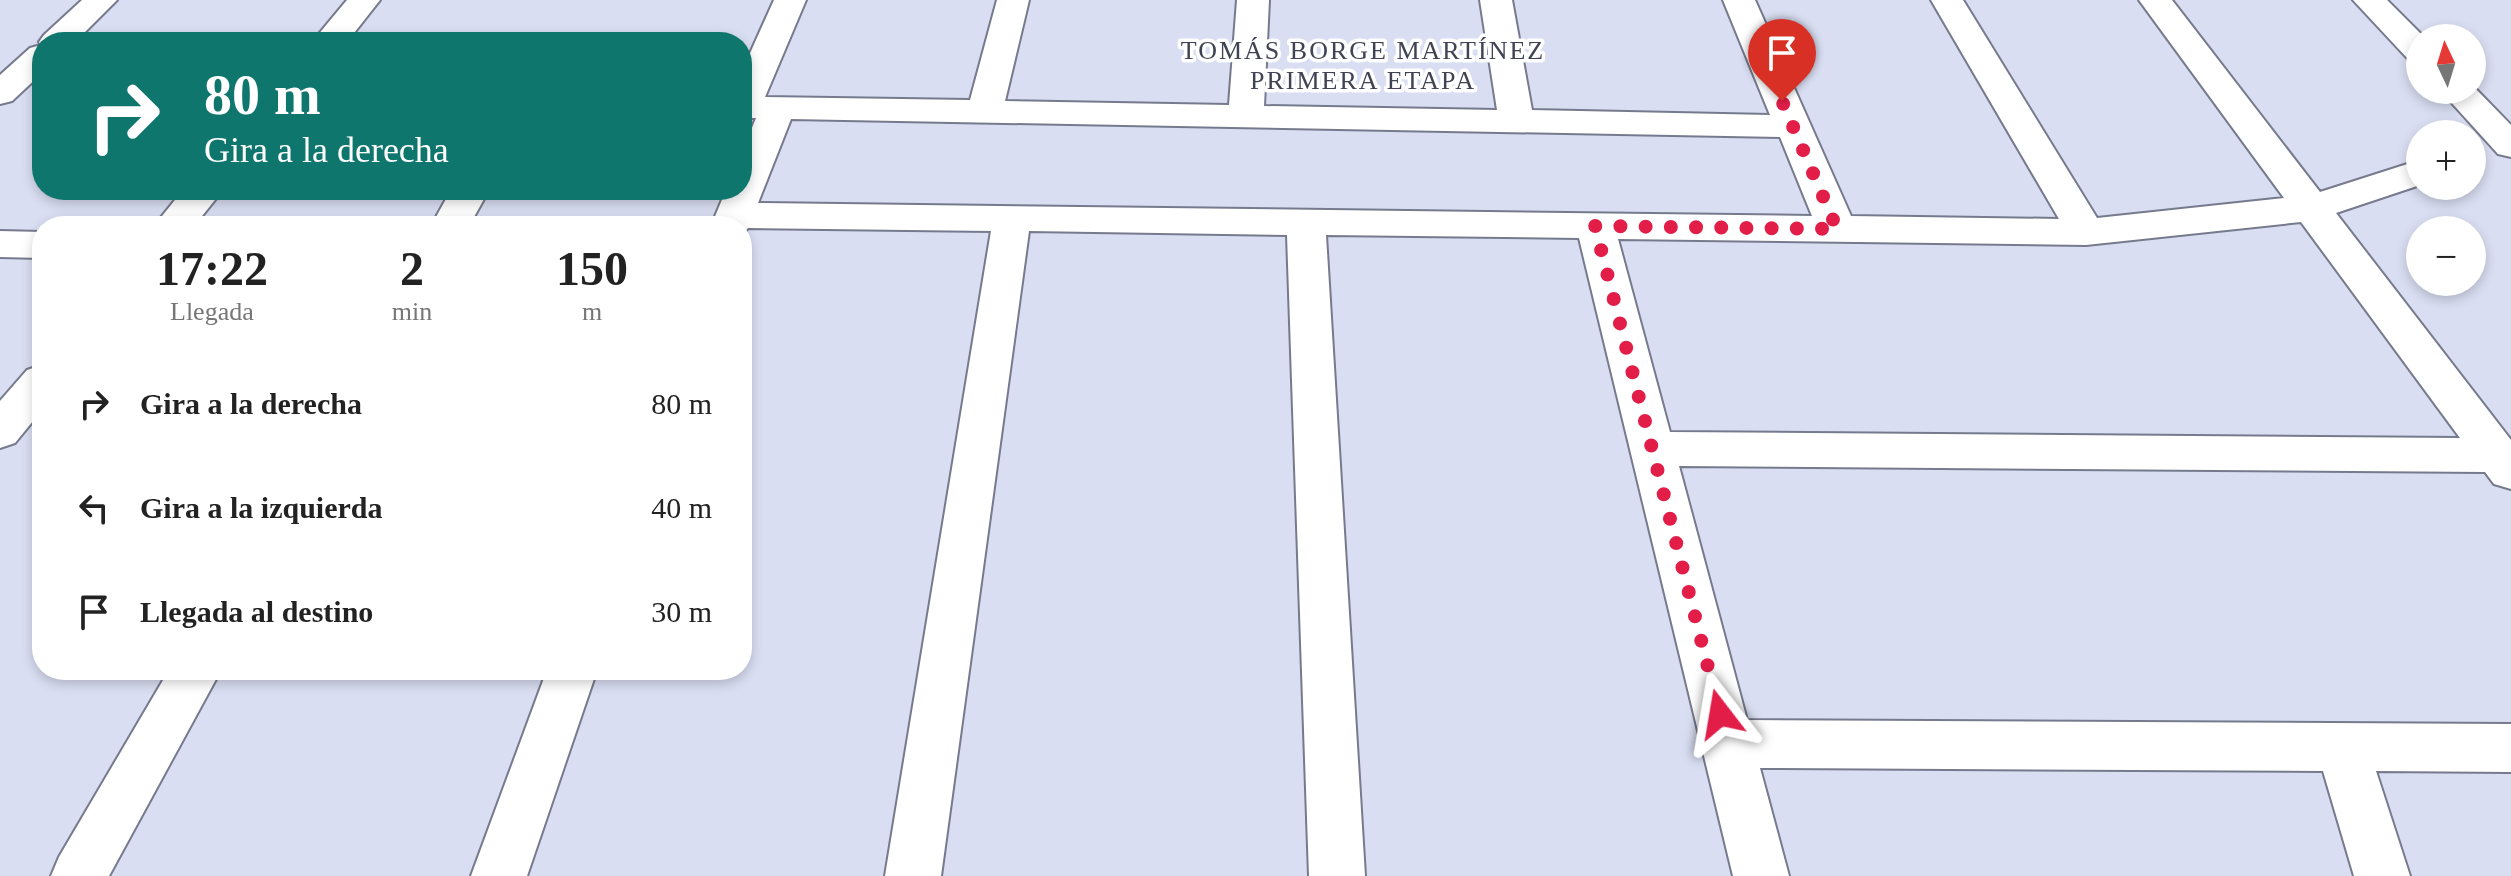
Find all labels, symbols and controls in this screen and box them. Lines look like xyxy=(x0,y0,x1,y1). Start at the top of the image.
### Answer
pin xyxy=(1748,19,1816,101)
north arrow xyxy=(2406,24,2486,104)
map controls xyxy=(2406,24,2486,296)
icon: arrive xyxy=(1760,31,1804,75)
district label: TOMÁS BORGE MARTÍNEZ PRIMERA ETAPA xyxy=(1181,36,1545,95)
icon: right xyxy=(72,64,176,168)
text: 80 m xyxy=(204,64,321,126)
button: + xyxy=(2406,120,2486,200)
text: Gira a la derecha xyxy=(204,130,449,170)
button: − xyxy=(2406,216,2486,296)
text: 17:22 xyxy=(156,242,268,295)
text: 2 xyxy=(400,242,424,295)
text: 150 xyxy=(556,242,628,295)
text: Llegada xyxy=(170,297,254,326)
text: min xyxy=(392,297,432,326)
text: m xyxy=(582,297,602,326)
icon: right xyxy=(72,382,116,426)
text: Gira a la derecha xyxy=(140,387,362,420)
text: 80 m xyxy=(651,387,712,420)
icon: left xyxy=(72,486,116,530)
text: Gira a la izquierda xyxy=(140,491,383,524)
text: 40 m xyxy=(651,491,712,524)
icon: arrive xyxy=(72,590,116,634)
text: Llegada al destino xyxy=(140,595,373,628)
text: 30 m xyxy=(651,595,712,628)
position arrow xyxy=(1678,672,1762,756)

